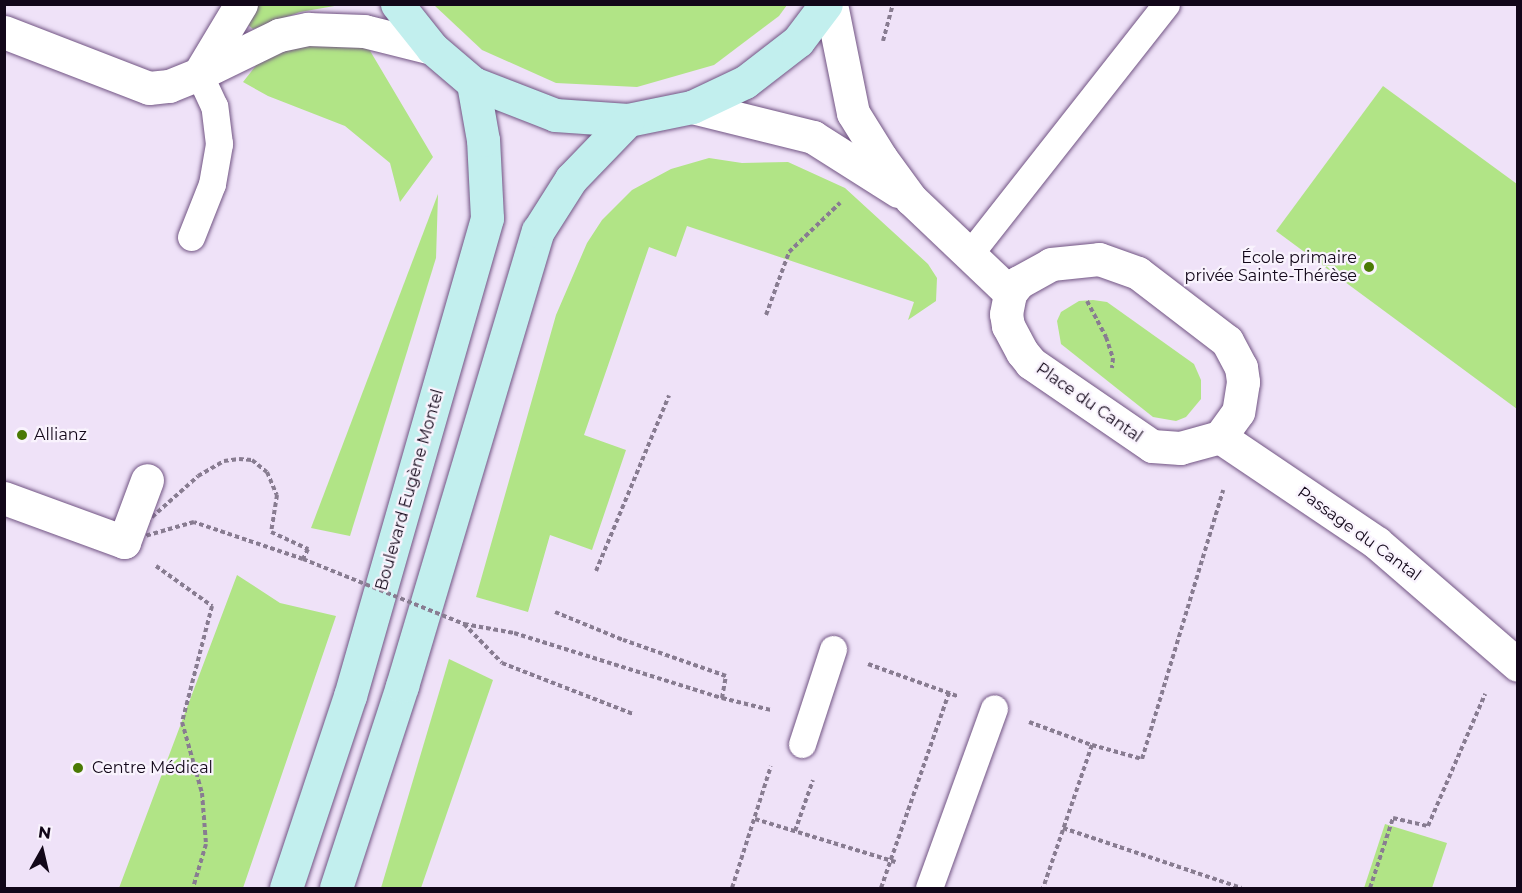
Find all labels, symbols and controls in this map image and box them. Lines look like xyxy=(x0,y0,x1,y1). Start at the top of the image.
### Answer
place label: École primaire privée Sainte-Thérèse xyxy=(1185,248,1357,286)
marker: École primaire privée Sainte-Thérèse xyxy=(1362,260,1376,274)
street label: Place du Cantal xyxy=(1032,359,1146,447)
street label: Boulevard Eugène Montel xyxy=(372,387,448,593)
place label: Allianz xyxy=(34,425,87,445)
marker: Allianz xyxy=(15,428,29,442)
street label: Passage du Cantal xyxy=(1294,483,1424,585)
place label: Centre Médical xyxy=(92,758,213,778)
marker: Centre Médical xyxy=(69,759,87,777)
north arrow xyxy=(12,821,72,881)
text: N xyxy=(37,822,52,843)

